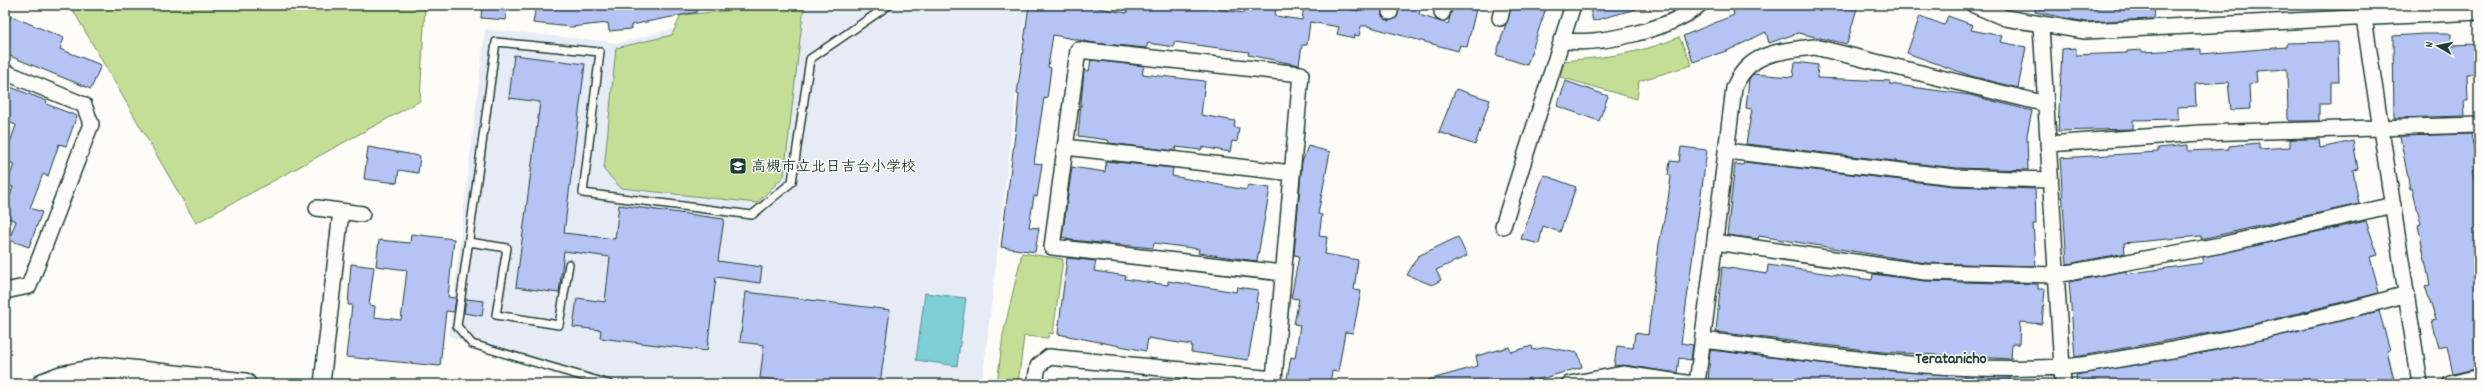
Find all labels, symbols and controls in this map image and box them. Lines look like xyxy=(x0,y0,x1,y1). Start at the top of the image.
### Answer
north arrow xyxy=(2418,26,2458,66)
text: N xyxy=(2422,40,2439,49)
school or university icon: 高槻市立北日吉台小学校 xyxy=(728,156,748,176)
place label: 高槻市立北日吉台小学校 xyxy=(751,157,916,179)
district label: Teratanicho xyxy=(1915,348,1987,371)

